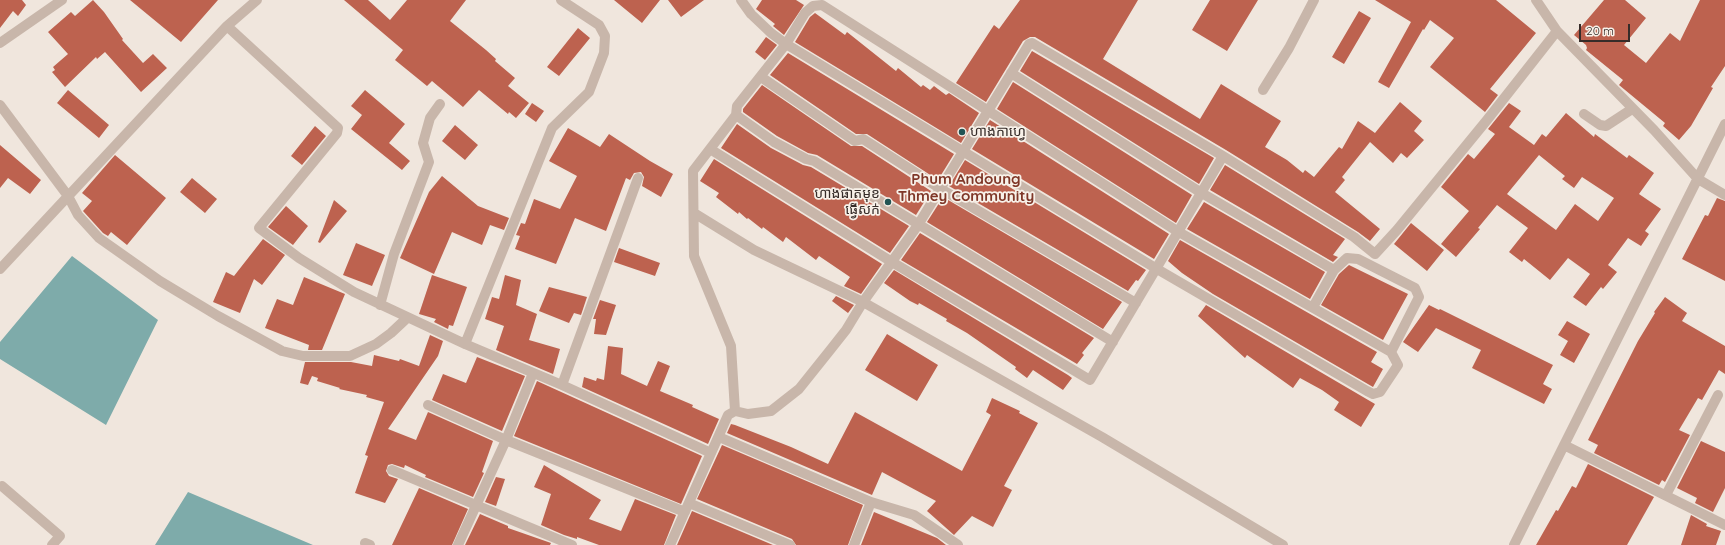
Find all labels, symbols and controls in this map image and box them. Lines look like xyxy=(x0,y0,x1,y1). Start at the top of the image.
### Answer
scale bar xyxy=(1581,16,1632,42)
text: 20 m xyxy=(1586,23,1614,38)
place label: ហាងកាហ្វេ xyxy=(970,124,1026,140)
marker: ហាងកាហ្វេ xyxy=(957,127,967,137)
district label: Phum Andoung Thmey Community xyxy=(898,170,1034,205)
place label: ហាងផាតមុខ ធ្វើសក់ xyxy=(814,186,880,218)
marker: ហាងផាតមុខ ធ្វើសក់ xyxy=(883,197,893,207)

